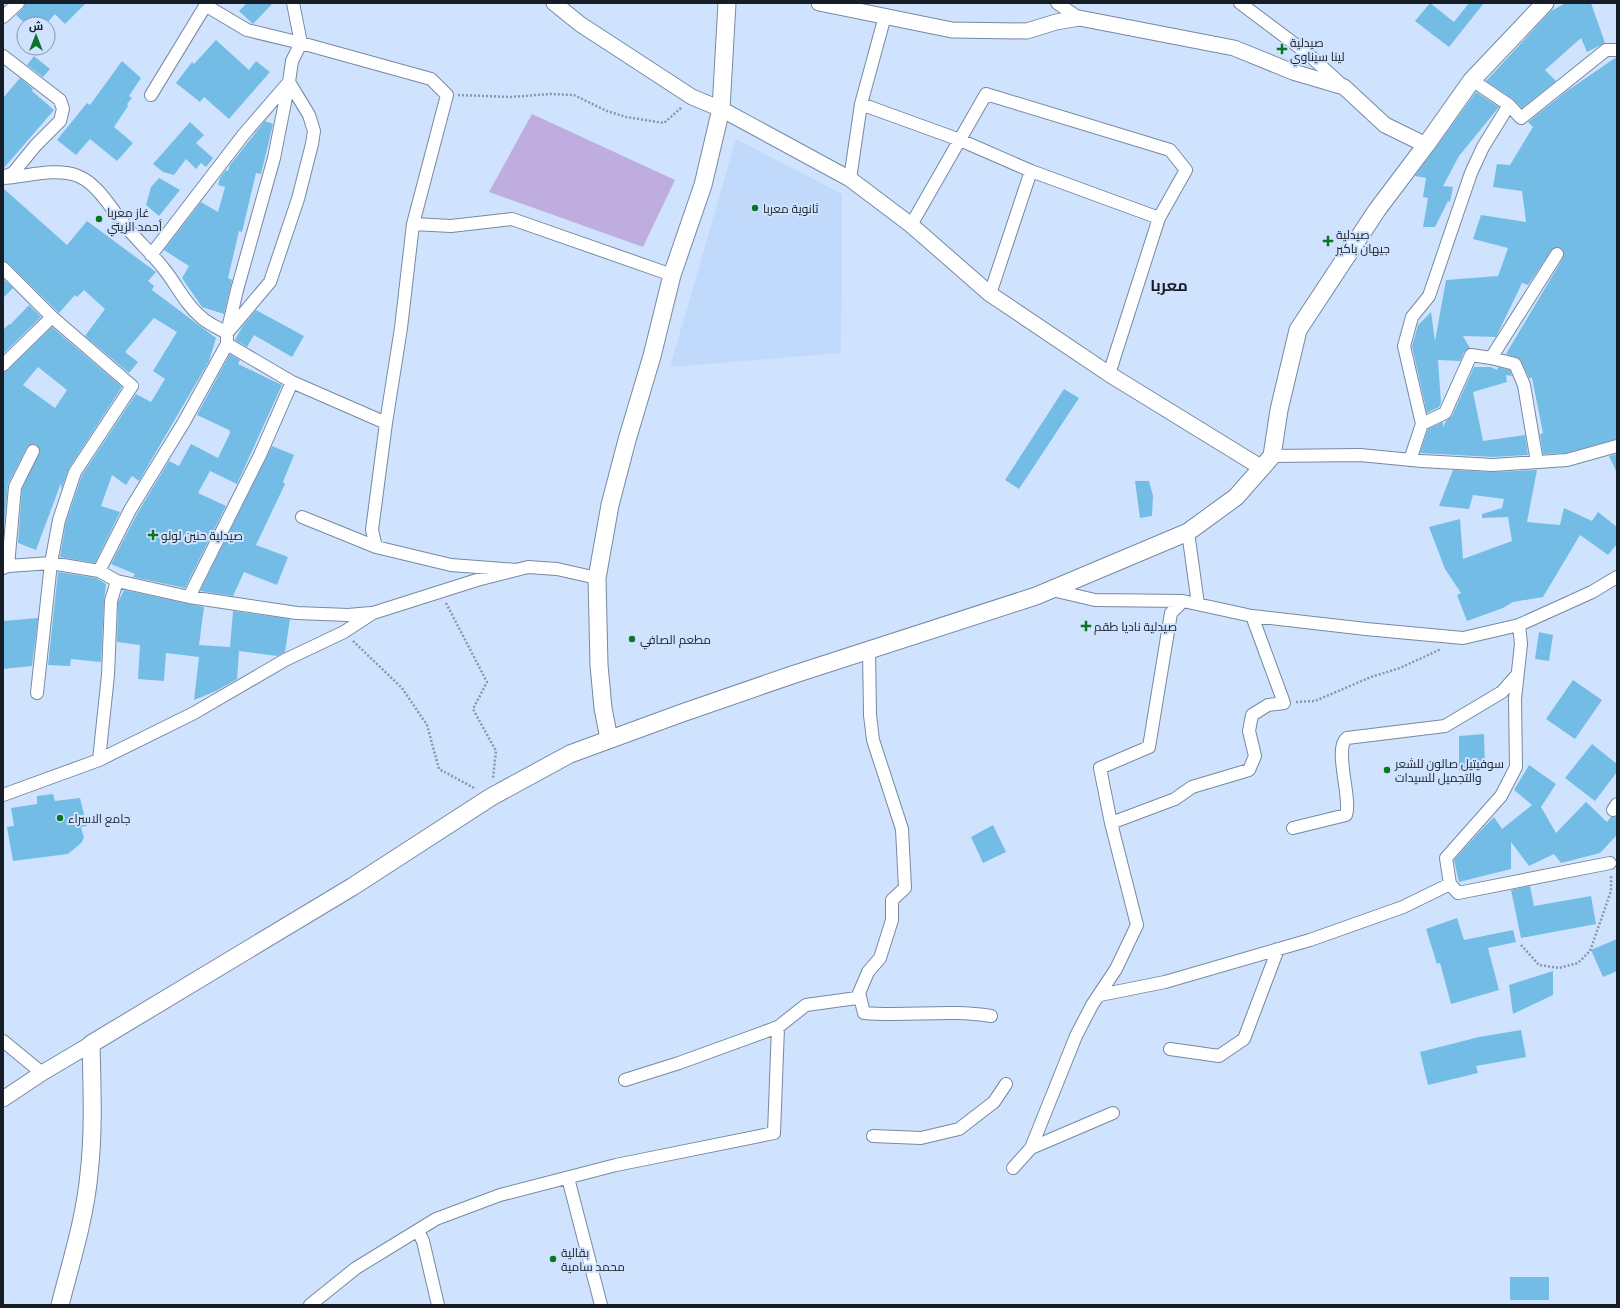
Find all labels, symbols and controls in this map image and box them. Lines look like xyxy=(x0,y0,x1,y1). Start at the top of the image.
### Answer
north arrow xyxy=(16,16,56,56)
text: ش xyxy=(29,19,43,33)
place label: صيدلية لينا سيناوي xyxy=(1290,35,1345,67)
marker: صيدلية لينا سيناوي xyxy=(1277,44,1287,54)
place label: ثانوية معربا xyxy=(763,201,819,216)
marker: ثانوية معربا xyxy=(750,203,760,213)
place label: غاز معربا أحمد الزيتي xyxy=(107,205,162,237)
marker: غاز معربا أحمد الزيتي xyxy=(94,214,104,224)
place label: صيدلية جيهان باكير xyxy=(1335,227,1390,256)
marker: صيدلية جيهان باكير xyxy=(1323,236,1333,246)
district label: معربا xyxy=(1150,275,1188,295)
place label: صيدلية حنين لولو xyxy=(161,528,243,543)
marker: صيدلية حنين لولو xyxy=(148,530,158,540)
place label: صيدلية ناديا طقم xyxy=(1094,619,1177,635)
marker: صيدلية ناديا طقم xyxy=(1081,621,1091,631)
place label: مطعم الصافي xyxy=(640,632,711,650)
marker: مطعم الصافي xyxy=(627,634,637,644)
place label: سوفيتيل صالون للشعر والتجميل للسيدات xyxy=(1394,756,1504,785)
marker: سوفيتيل صالون للشعر والتجميل للسيدات xyxy=(1382,765,1392,775)
place label: جامع الاسراء xyxy=(68,811,130,827)
marker: جامع الاسراء xyxy=(55,813,65,823)
place label: بقالية محمد سامية xyxy=(561,1245,625,1274)
marker: بقالية محمد سامية xyxy=(548,1254,558,1264)

